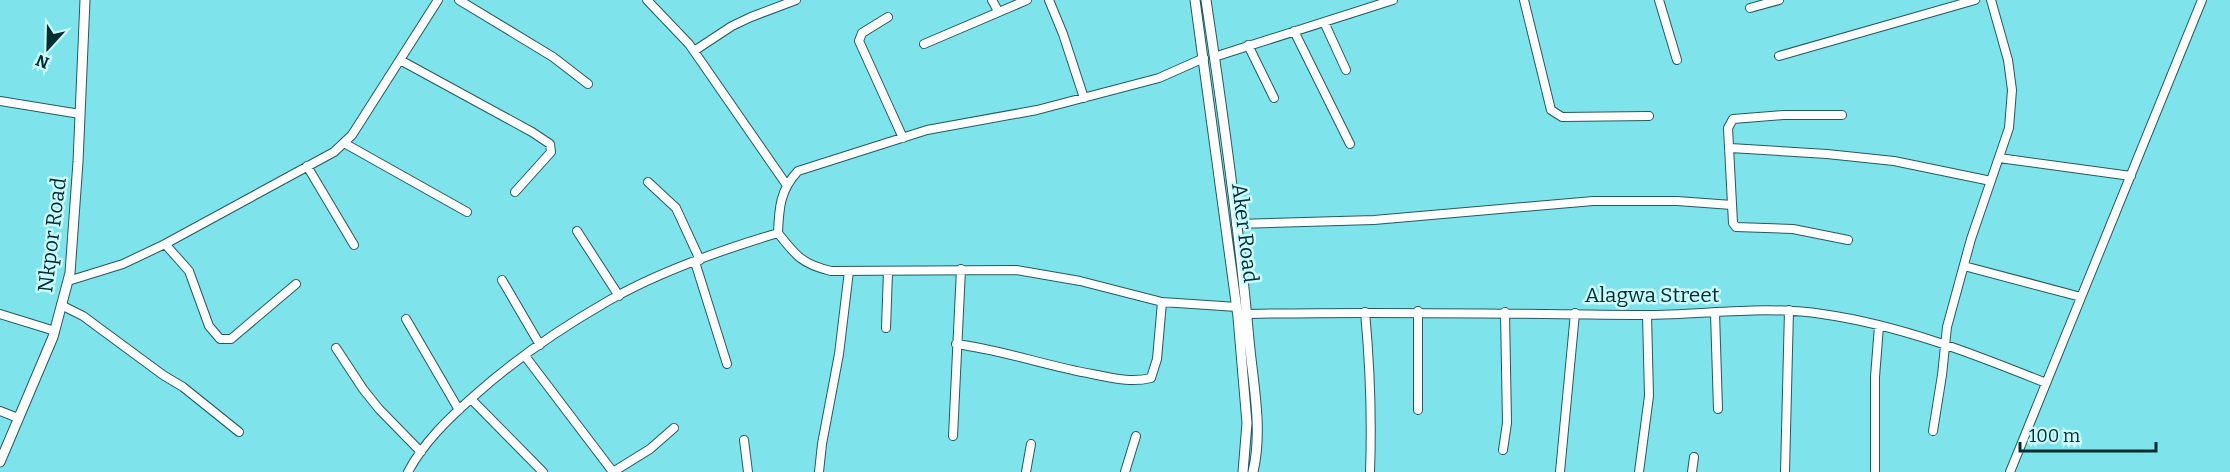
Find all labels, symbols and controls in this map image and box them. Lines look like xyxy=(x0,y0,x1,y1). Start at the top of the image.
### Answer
north arrow xyxy=(18,18,78,78)
text: N xyxy=(33,50,52,73)
street label: Nkpor Road xyxy=(32,176,72,294)
street label: Aker Road xyxy=(1226,182,1264,284)
street label: Alagwa Street xyxy=(1585,282,1720,308)
scale bar xyxy=(2020,415,2156,453)
text: 100 m xyxy=(2029,425,2080,447)

